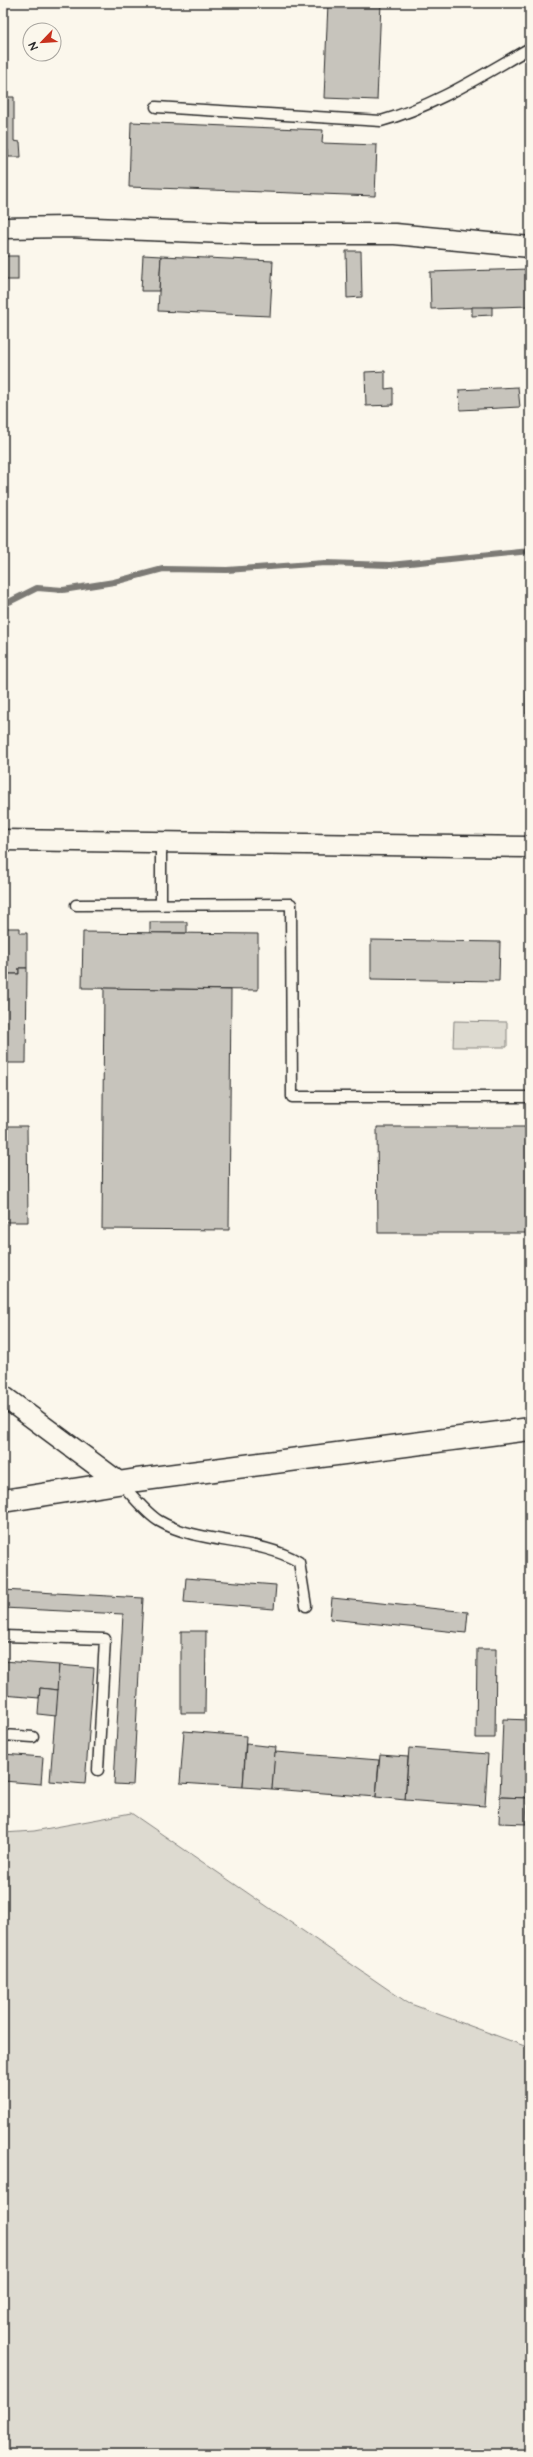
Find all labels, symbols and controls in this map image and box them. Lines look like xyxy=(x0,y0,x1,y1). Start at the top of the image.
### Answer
north arrow xyxy=(22,22,62,62)
text: N xyxy=(25,40,42,52)

